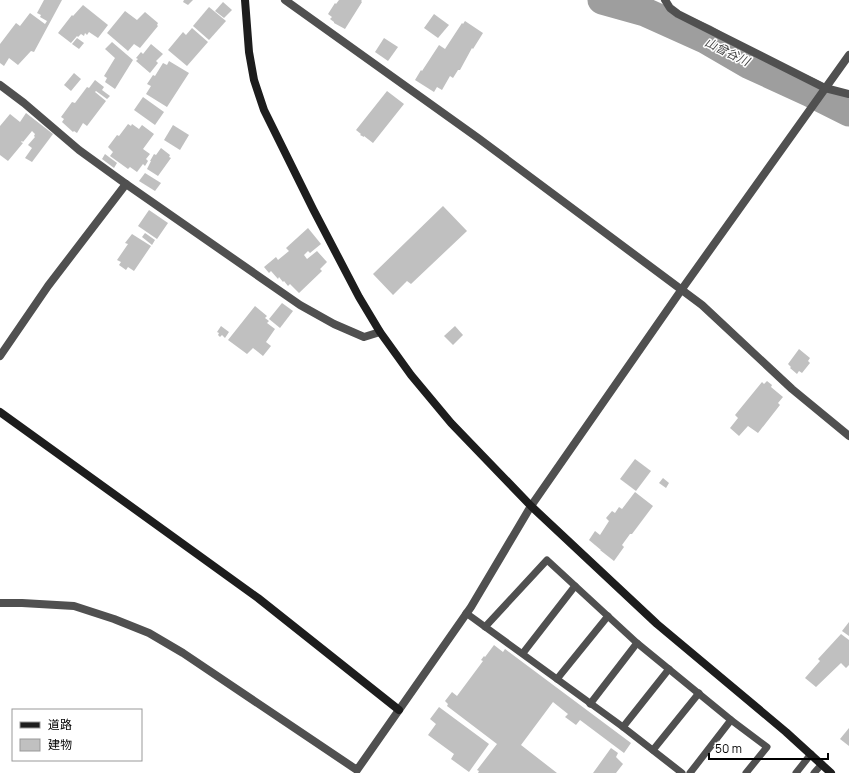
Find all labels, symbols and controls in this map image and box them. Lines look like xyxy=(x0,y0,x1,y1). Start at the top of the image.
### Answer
water label: 山曾谷川 xyxy=(702,33,754,71)
legend xyxy=(12,709,142,761)
text: 道路 xyxy=(48,716,72,733)
scale bar xyxy=(709,735,828,761)
text: 建物 xyxy=(48,736,72,753)
text: 50 m xyxy=(715,740,742,757)

